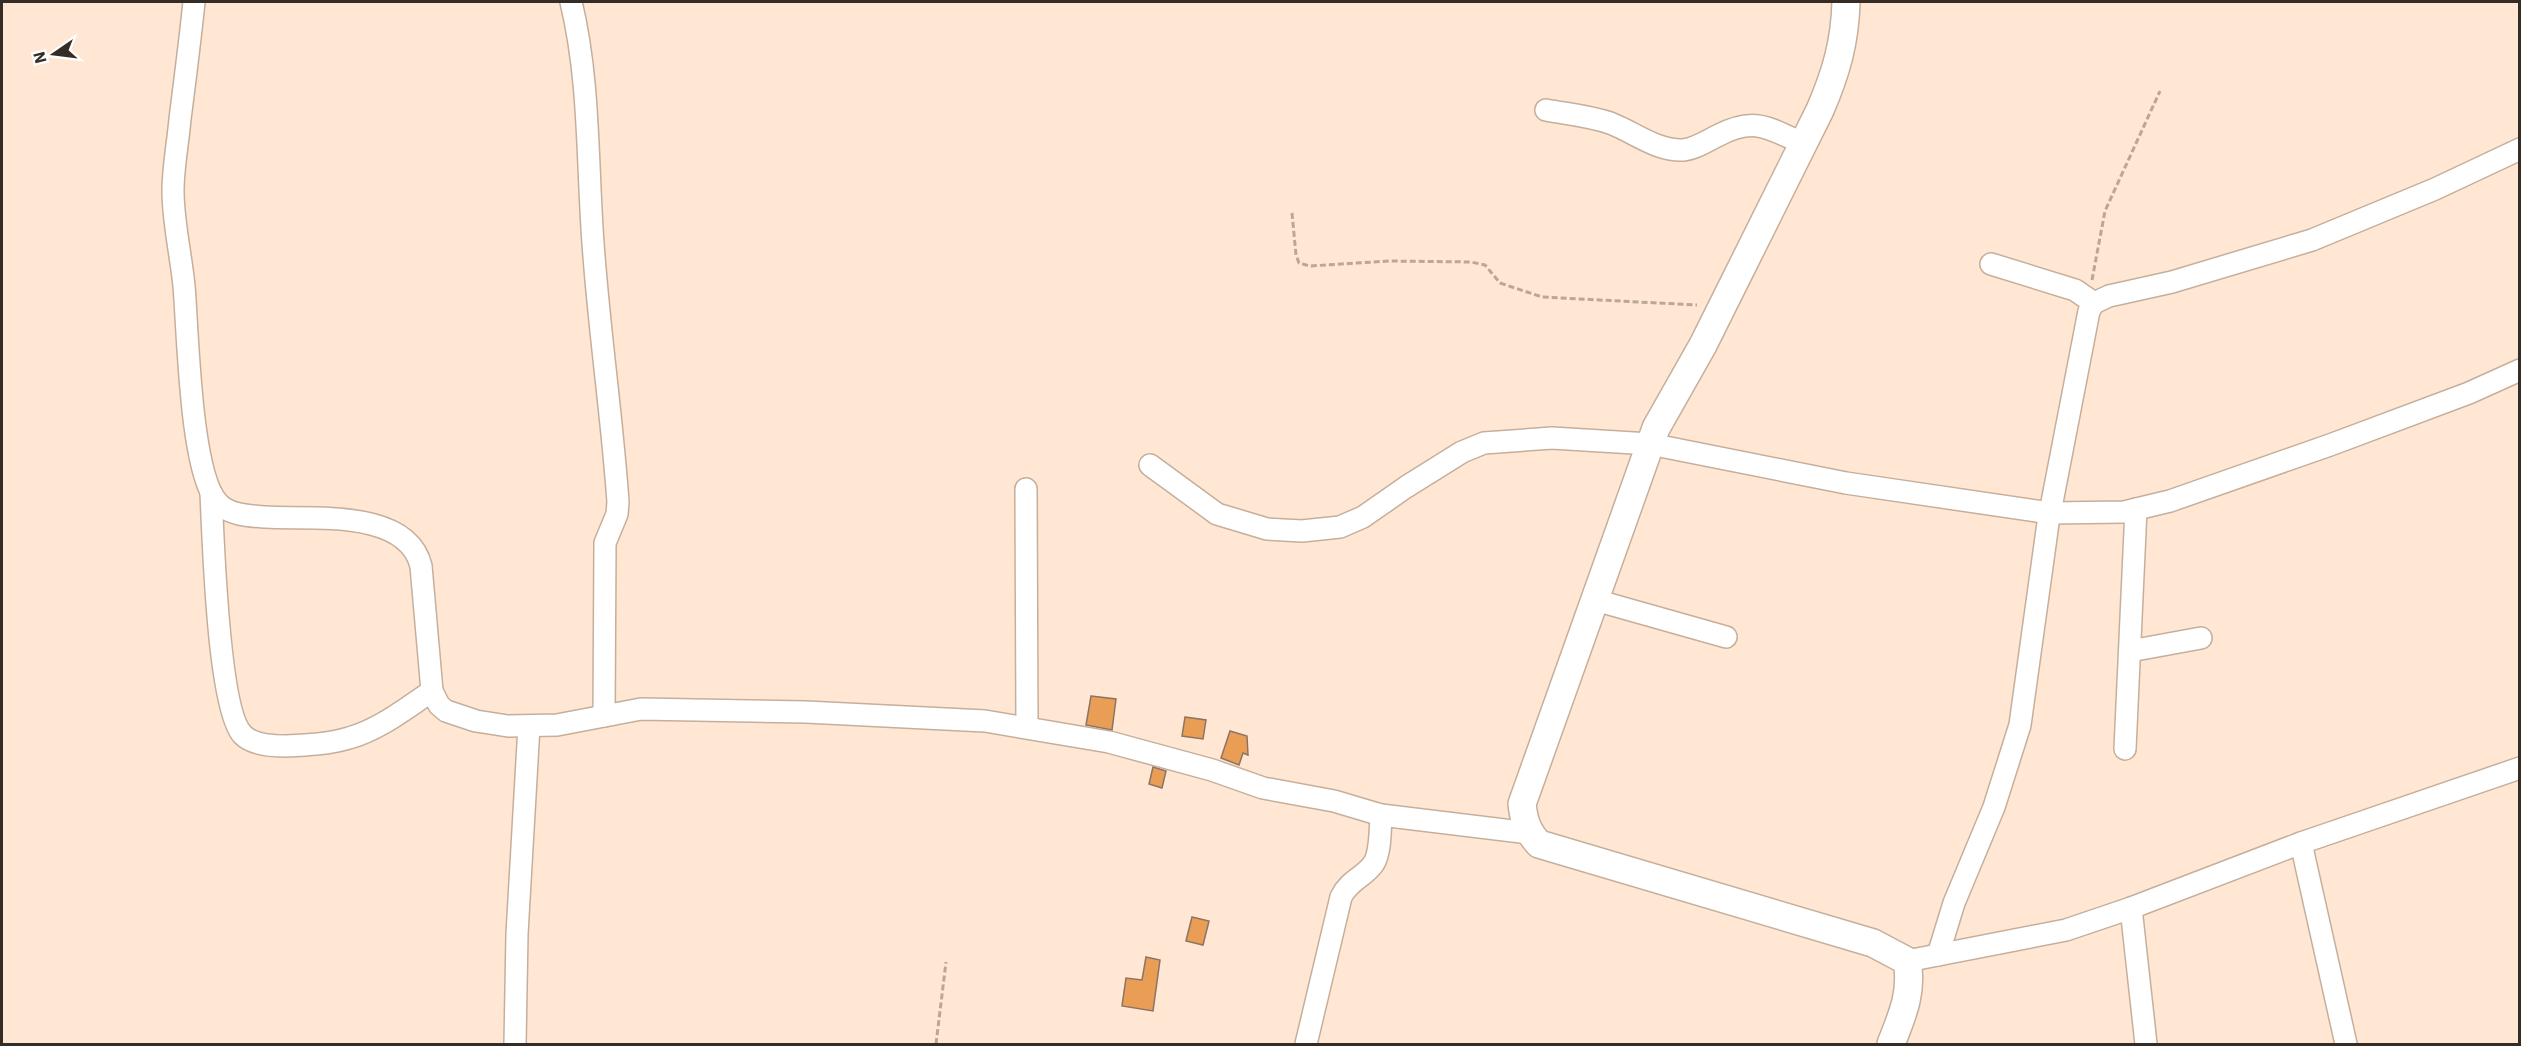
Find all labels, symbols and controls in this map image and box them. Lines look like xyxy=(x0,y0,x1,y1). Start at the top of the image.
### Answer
north arrow xyxy=(24,24,84,84)
text: N xyxy=(28,50,51,66)

